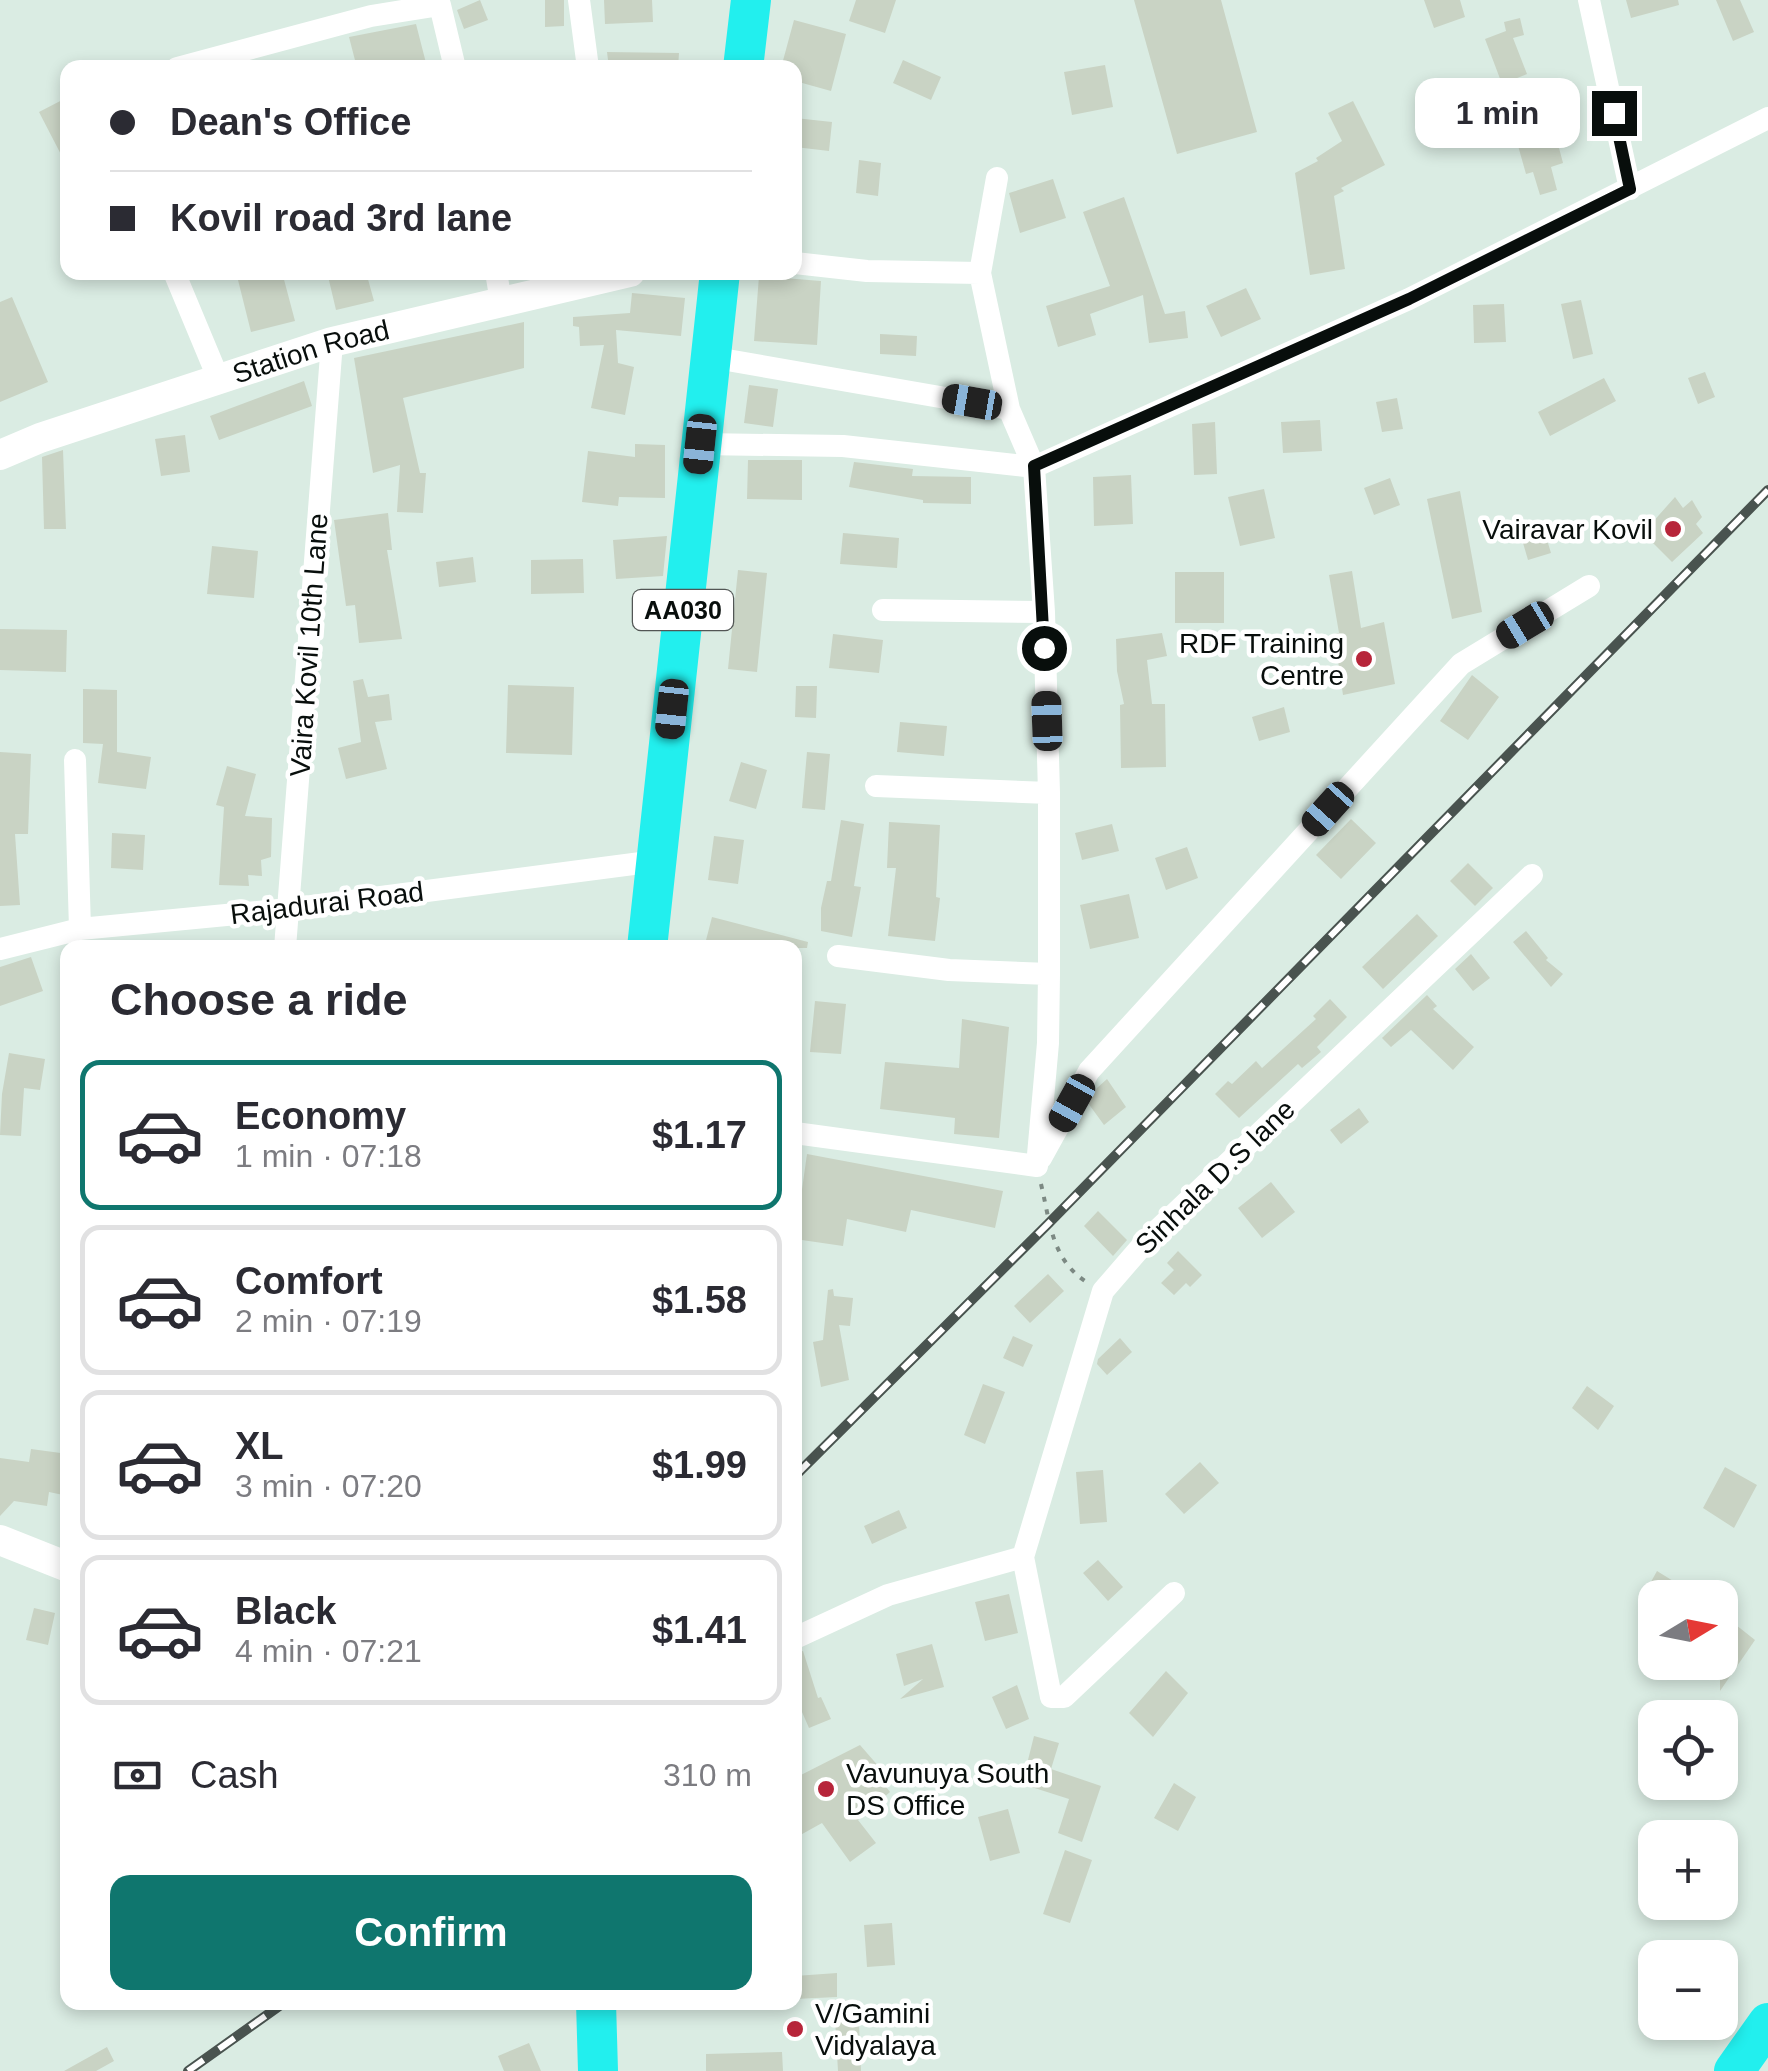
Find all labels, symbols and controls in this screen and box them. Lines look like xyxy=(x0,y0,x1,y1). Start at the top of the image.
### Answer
callout: 1 min xyxy=(1414,78,1579,148)
route end xyxy=(1592,91,1637,136)
text: 1 min xyxy=(1456,95,1539,131)
text: Dean's Office xyxy=(170,101,411,143)
text: Kovil road 3rd lane xyxy=(170,197,512,239)
street label: Station Road xyxy=(229,314,392,389)
car xyxy=(940,382,1004,422)
car xyxy=(682,413,718,475)
street label: Vaira Kovil 10th Lane xyxy=(284,512,334,778)
place label: Vairavar Kovil xyxy=(1482,514,1653,545)
marker: Vairavar Kovil xyxy=(1662,518,1684,540)
road number: AA030 xyxy=(633,590,733,630)
car xyxy=(1492,597,1558,653)
route start xyxy=(1022,626,1067,671)
place label: RDF Training Centre xyxy=(1179,628,1344,691)
marker: RDF Training Centre xyxy=(1353,648,1375,670)
car xyxy=(654,678,690,740)
car xyxy=(1031,690,1063,752)
car xyxy=(1297,777,1359,841)
street label: Rajadurai Road xyxy=(229,876,425,930)
text: Choose a ride xyxy=(110,974,408,1025)
car xyxy=(1044,1069,1100,1137)
icon: car xyxy=(115,1090,205,1180)
street label: Sinhala D.S lane xyxy=(1129,1093,1301,1261)
text: Economy xyxy=(235,1095,406,1137)
text: $1.17 xyxy=(652,1114,747,1156)
text: 1 min · 07:18 xyxy=(235,1138,422,1174)
icon: car xyxy=(115,1255,205,1345)
text: Comfort xyxy=(235,1260,383,1302)
text: $1.58 xyxy=(652,1279,747,1321)
text: 2 min · 07:19 xyxy=(235,1303,422,1339)
icon: car xyxy=(115,1420,205,1510)
text: XL xyxy=(235,1425,284,1467)
text: $1.99 xyxy=(652,1444,747,1486)
text: 3 min · 07:20 xyxy=(235,1468,422,1504)
north arrow xyxy=(1638,1580,1738,1680)
map controls xyxy=(1638,1580,1738,2040)
icon: car xyxy=(115,1585,205,1675)
text: Black xyxy=(235,1590,336,1632)
text: $1.41 xyxy=(652,1609,747,1651)
text: 4 min · 07:21 xyxy=(235,1633,422,1669)
button: locate xyxy=(1638,1700,1738,1800)
icon: cash xyxy=(110,1748,165,1803)
text: Cash xyxy=(190,1754,279,1796)
text: 310 m xyxy=(663,1757,752,1793)
place label: Vavunuya South DS Office xyxy=(846,1758,1049,1821)
marker: Vavunuya South DS Office xyxy=(815,1778,837,1800)
button: + xyxy=(1638,1820,1738,1920)
button: Confirm xyxy=(110,1875,752,1990)
button: − xyxy=(1638,1940,1738,2040)
place label: V/Gamini Vidyalaya xyxy=(815,1998,936,2061)
marker: V/Gamini Vidyalaya xyxy=(784,2018,806,2040)

